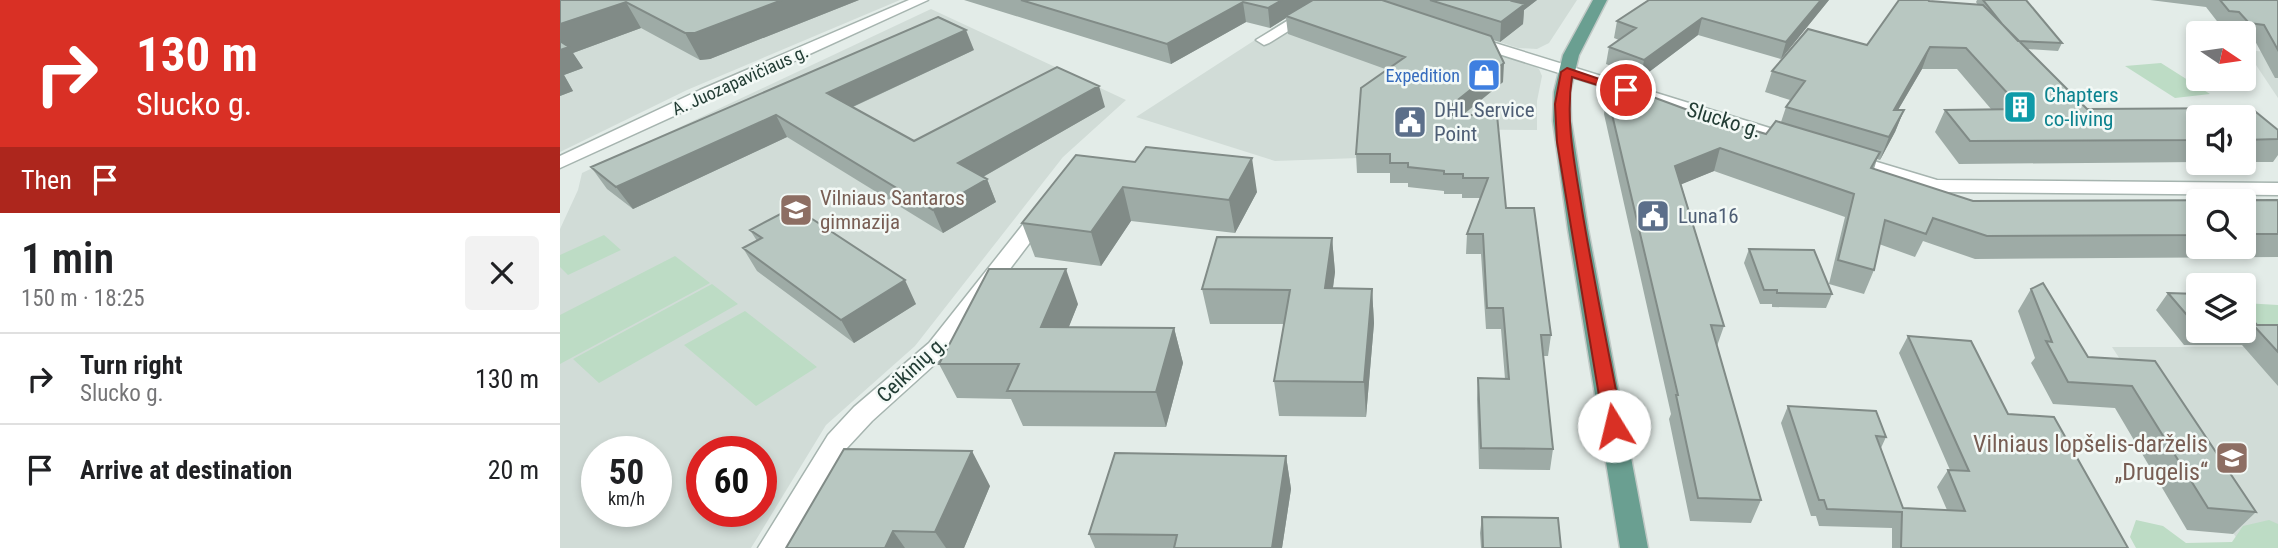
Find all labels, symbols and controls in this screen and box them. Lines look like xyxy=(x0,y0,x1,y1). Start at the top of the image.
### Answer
north arrow xyxy=(2186,21,2256,91)
map controls xyxy=(2186,21,2256,343)
text: 130 m xyxy=(136,26,258,83)
icon: right xyxy=(21,28,112,119)
street label: A. Juozapavičiaus g. xyxy=(669,41,811,119)
shop icon: Expedition xyxy=(1465,56,1503,94)
pin xyxy=(1596,60,1656,120)
place label: Expedition xyxy=(1386,65,1460,86)
icon: arrive xyxy=(1607,71,1645,109)
place label: Chapters co-living xyxy=(2044,83,2119,131)
text: Slucko g. xyxy=(136,85,252,123)
building icon: Chapters co-living xyxy=(2001,88,2039,126)
street label: Slucko g. xyxy=(1684,97,1764,143)
place label: DHL Service Point xyxy=(1434,98,1535,146)
public building icon: DHL Service Point xyxy=(1391,103,1429,141)
button: sound xyxy=(2186,105,2256,175)
icon: arrive xyxy=(86,161,124,199)
text: Then xyxy=(21,165,72,195)
place label: Vilniaus Santaros gimnazija xyxy=(820,186,965,234)
button: search xyxy=(2186,189,2256,259)
school or university icon: Vilniaus Santaros gimnazija xyxy=(777,191,815,229)
public building icon: Luna16 xyxy=(1634,197,1672,235)
place label: Luna16 xyxy=(1678,204,1739,228)
text: 1 min xyxy=(21,234,114,283)
button: close xyxy=(465,236,539,310)
button: layers xyxy=(2186,273,2256,343)
text: 150 m · 18:25 xyxy=(21,285,145,312)
street label: Ceikinių g. xyxy=(872,331,952,407)
text: Turn right xyxy=(80,350,182,380)
icon: right xyxy=(21,360,59,398)
text: 130 m xyxy=(475,364,539,394)
text: Slucko g. xyxy=(80,380,164,407)
position arrow xyxy=(1577,389,1651,463)
place label: Vilniaus lopšelis-darželis „Drugelis“ xyxy=(1973,430,2208,486)
speed limit sign: 60 xyxy=(686,436,777,527)
school or university icon: Vilniaus lopšelis-darželis „Drugelis“ xyxy=(2213,439,2251,477)
icon: arrive xyxy=(21,451,59,489)
text: 50 xyxy=(609,452,644,493)
text: Arrive at destination xyxy=(80,455,292,485)
text: 20 m xyxy=(488,455,539,485)
text: km/h xyxy=(608,488,645,509)

